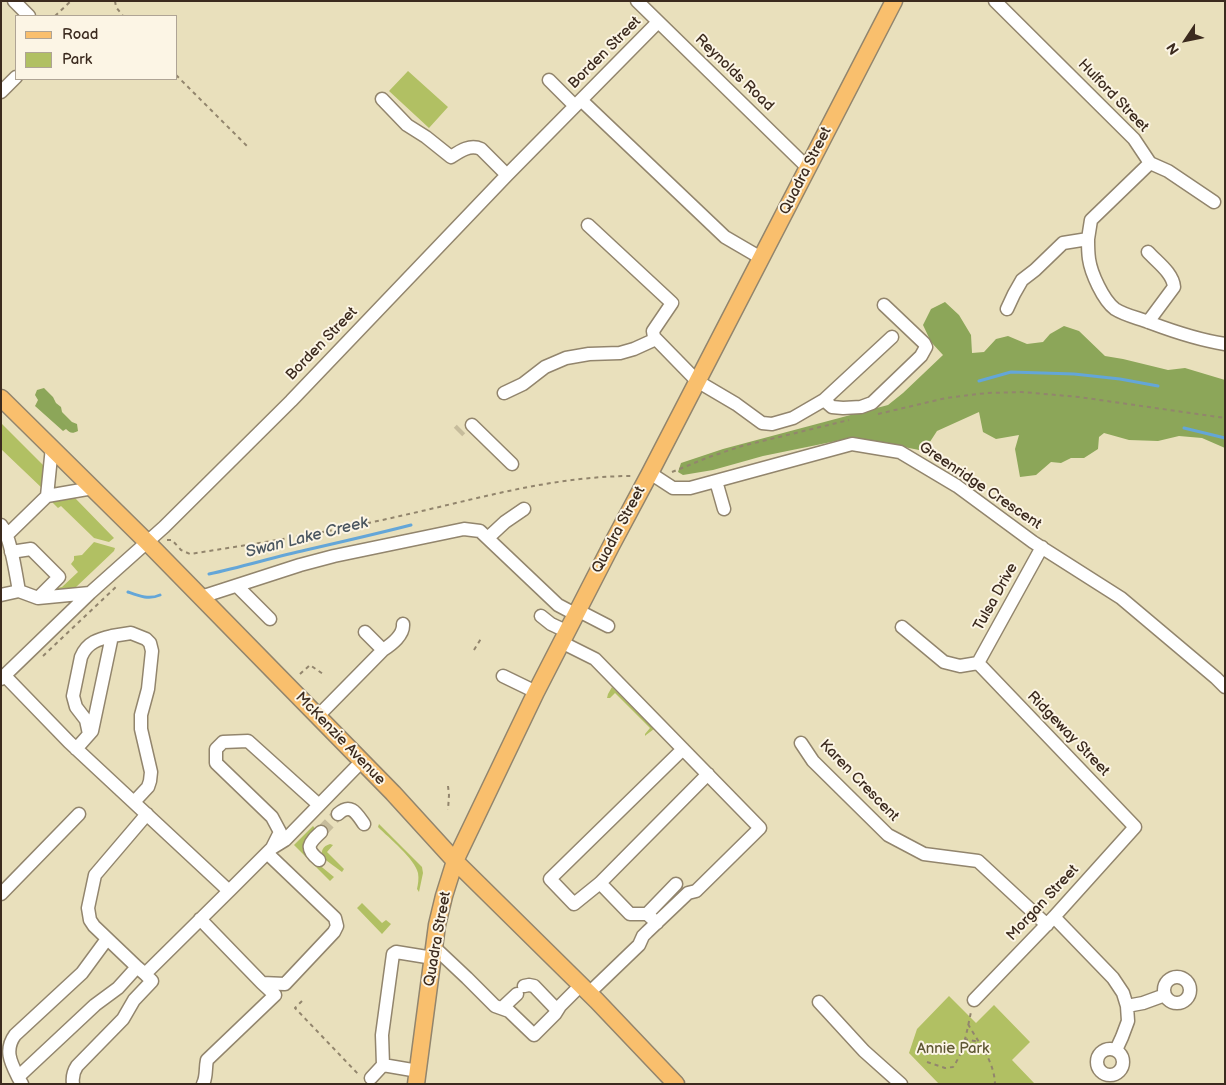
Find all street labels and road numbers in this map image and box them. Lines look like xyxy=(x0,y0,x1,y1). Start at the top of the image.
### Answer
street label: Borden Street xyxy=(565,13,645,93)
street label: Reynolds Road xyxy=(691,31,777,115)
street label: Hulford Street xyxy=(1074,56,1152,136)
street label: Quadra Street xyxy=(776,124,836,218)
street label: Borden Street xyxy=(282,304,362,384)
street label: Greenridge Crescent xyxy=(915,438,1045,534)
street label: Quadra Street xyxy=(589,483,649,577)
street label: Tulsa Drive xyxy=(970,560,1022,634)
street label: Ridgeway Street xyxy=(1023,688,1113,780)
street label: McKenzie Avenue xyxy=(291,689,389,789)
street label: Karen Crescent xyxy=(816,736,902,826)
street label: Morgan Street xyxy=(1003,861,1083,945)
street label: Quadra Street xyxy=(421,890,455,988)

